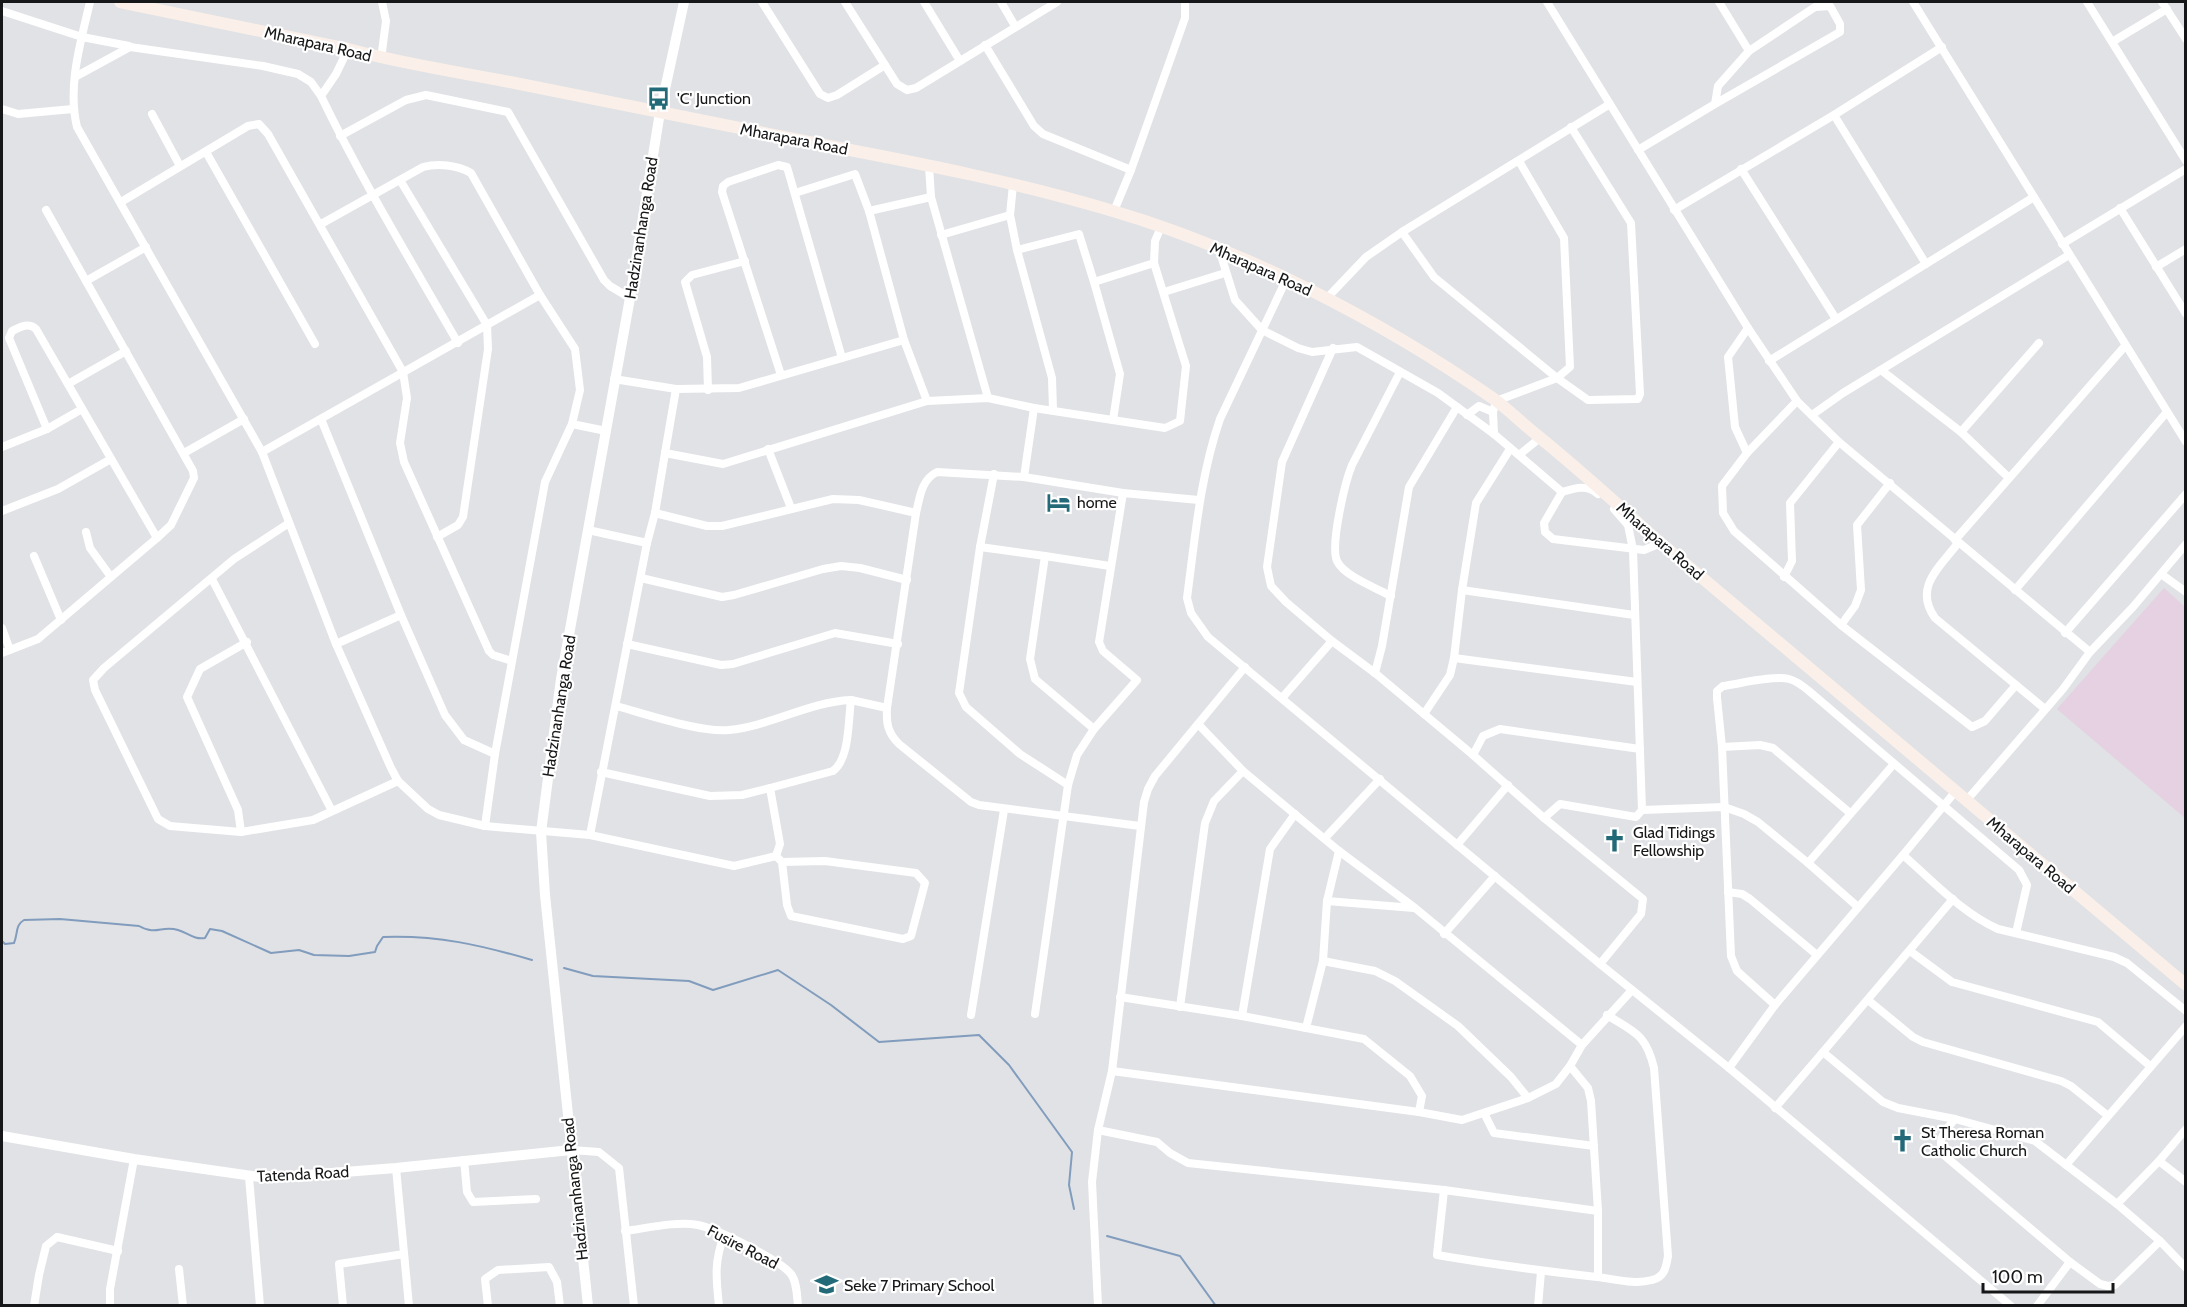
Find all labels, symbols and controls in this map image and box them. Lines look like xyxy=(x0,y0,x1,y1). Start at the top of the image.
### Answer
street label: Mharapara Road xyxy=(263,22,373,66)
bus stop icon: 'C' Junction xyxy=(646,85,672,111)
place label: 'C' Junction xyxy=(677,89,751,108)
street label: Mharapara Road xyxy=(739,119,849,159)
street label: Hadzinanhanga Road xyxy=(620,156,662,300)
street label: Mharapara Road xyxy=(1207,238,1315,300)
hotel icon: home xyxy=(1046,489,1072,515)
place label: home xyxy=(1077,493,1117,512)
street label: Mharapara Road xyxy=(1613,498,1707,584)
street label: Hadzinanhanga Road xyxy=(538,634,580,778)
street label: Mharapara Road xyxy=(1983,813,2079,897)
place label: Glad Tidings Fellowship xyxy=(1633,823,1716,860)
church icon: Glad Tidings Fellowship xyxy=(1602,828,1628,854)
street label: Hadzinanhanga Road xyxy=(558,1117,592,1261)
place label: St Theresa Roman Catholic Church xyxy=(1921,1123,2044,1160)
church icon: St Theresa Roman Catholic Church xyxy=(1890,1128,1916,1154)
street label: Tatenda Road xyxy=(256,1162,350,1186)
street label: Fusire Road xyxy=(704,1221,782,1273)
scale bar xyxy=(1983,1256,2114,1294)
text: 100 m xyxy=(1992,1266,2043,1288)
school or university icon: Seke 7 Primary School xyxy=(813,1272,839,1298)
place label: Seke 7 Primary School xyxy=(844,1276,995,1295)

